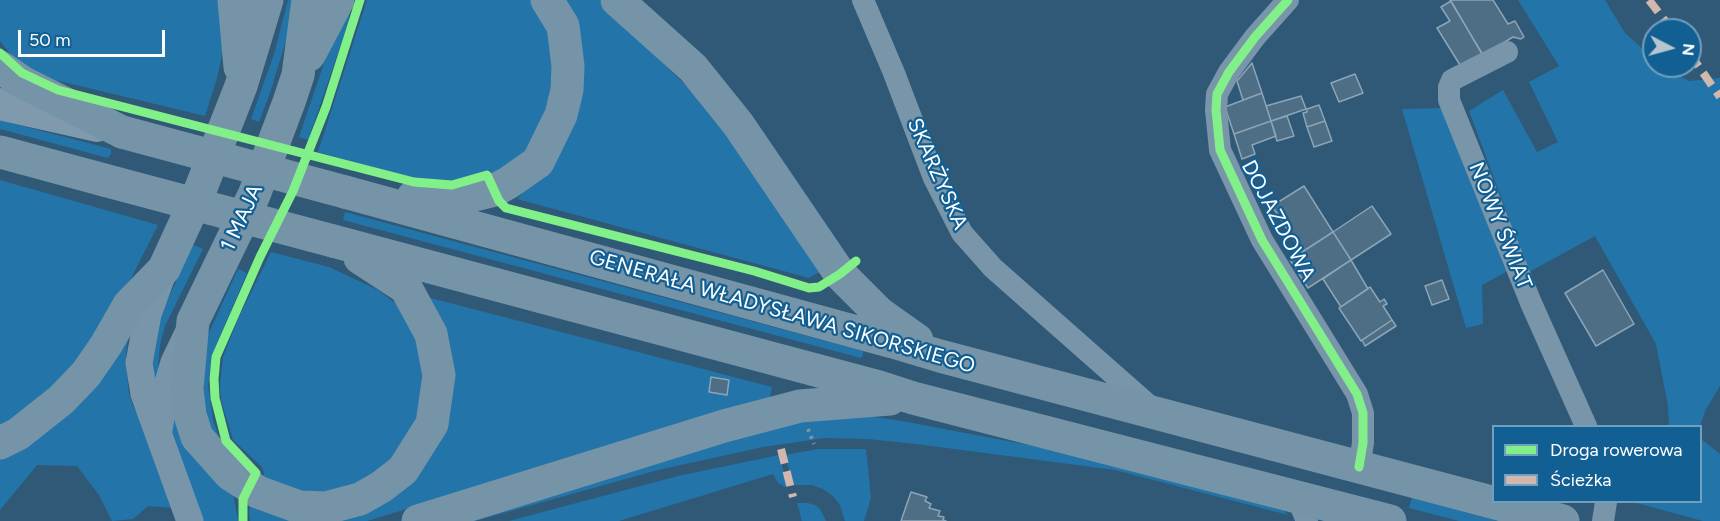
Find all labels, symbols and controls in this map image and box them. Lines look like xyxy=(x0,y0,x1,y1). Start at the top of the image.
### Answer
scale bar xyxy=(21,18,168,56)
north arrow xyxy=(1642,18,1702,78)
text: 50 m xyxy=(29,29,71,51)
text: N xyxy=(1678,43,1699,57)
street label: SKARŻYSKA xyxy=(901,114,973,234)
street label: DOJAZDOWA xyxy=(1236,156,1320,286)
street label: NOWY ŚWIAT xyxy=(1463,159,1537,293)
street label: 1 MAJA xyxy=(216,181,268,255)
street label: GENERAŁA WŁADYSŁAWA SIKORSKIEGO xyxy=(586,245,978,379)
legend xyxy=(1492,425,1702,503)
text: Droga rowerowa xyxy=(1550,439,1682,461)
text: Ścieżka xyxy=(1550,469,1611,491)

